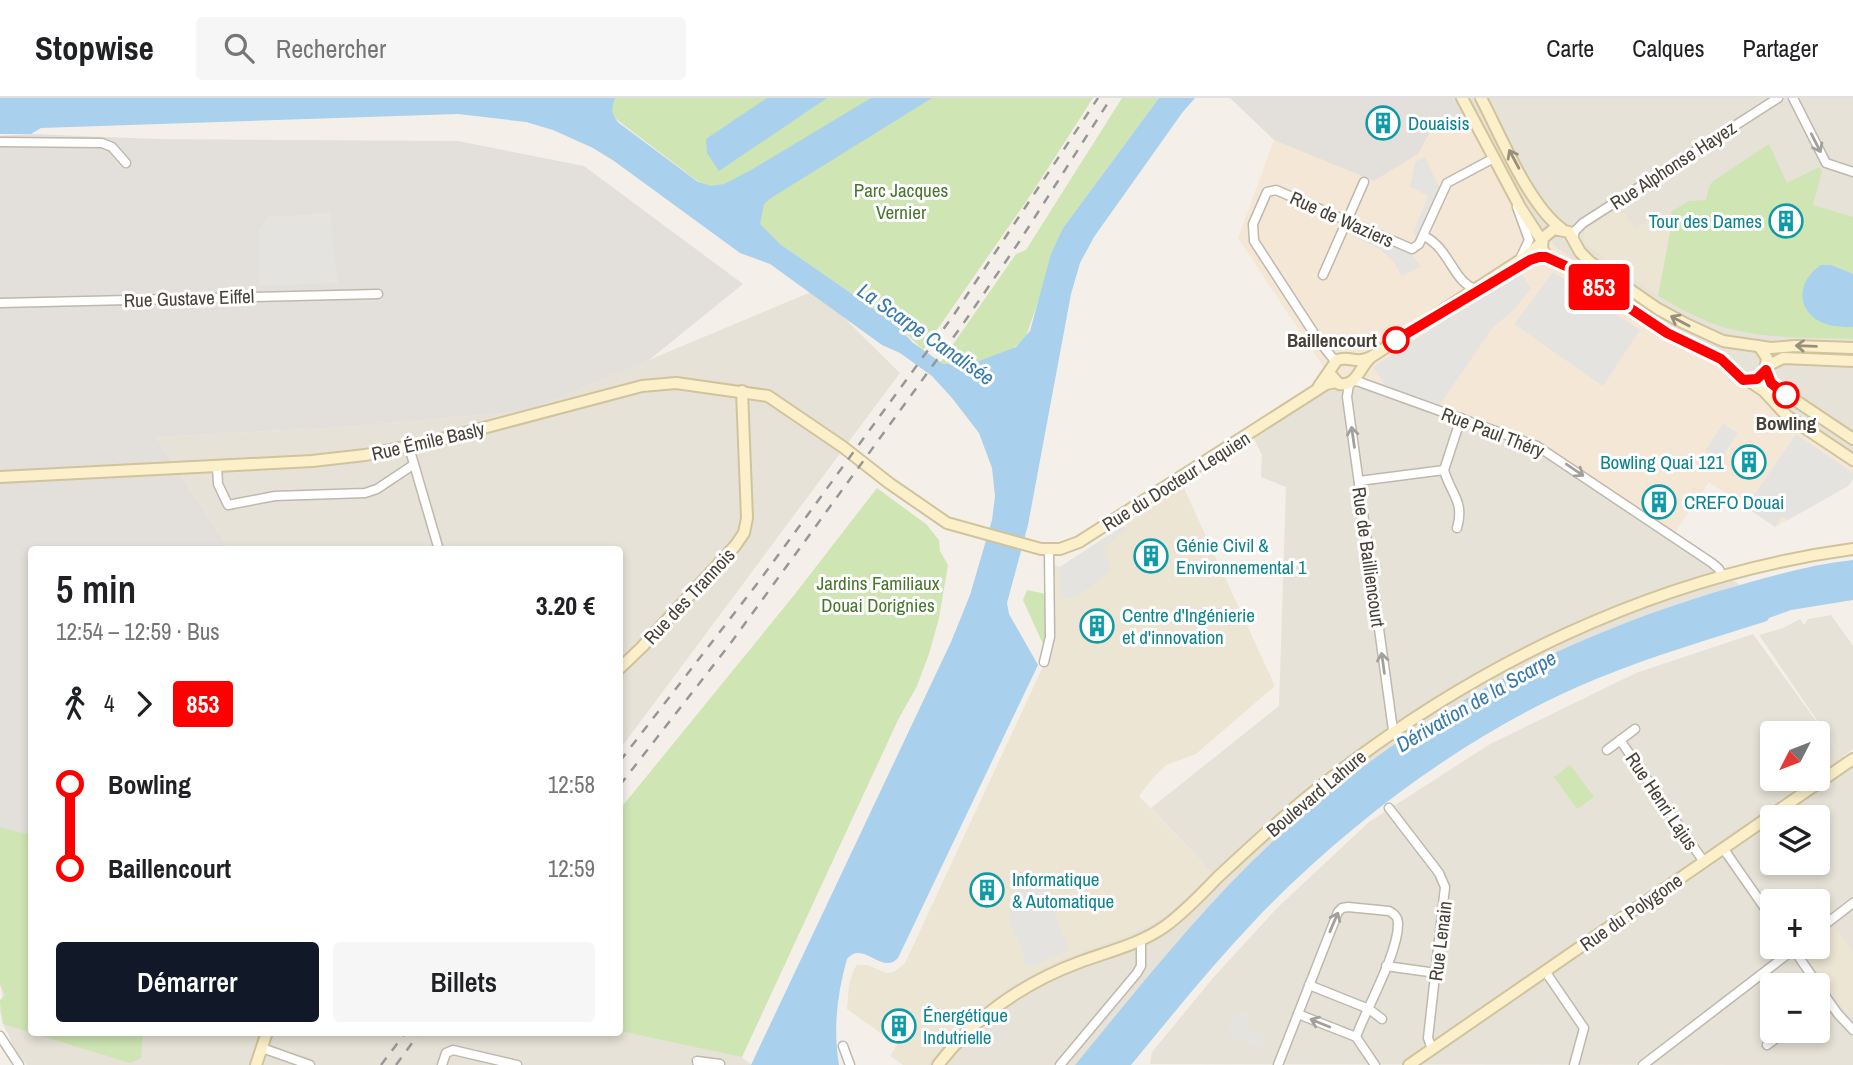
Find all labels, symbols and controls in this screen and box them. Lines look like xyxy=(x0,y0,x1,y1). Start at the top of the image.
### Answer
search box xyxy=(196,17,686,80)
text: Stopwise xyxy=(35,26,154,70)
icon: search xyxy=(220,29,258,67)
text: Rechercher xyxy=(276,31,386,66)
text: Carte xyxy=(1546,32,1594,64)
text: Calques xyxy=(1632,32,1705,64)
text: Partager xyxy=(1743,32,1818,64)
building icon: Douaisis xyxy=(1364,104,1402,142)
place label: Douaisis xyxy=(1408,110,1470,136)
street label: Rue Alphonse Hayez xyxy=(1605,114,1741,216)
one-way arrow xyxy=(1810,132,1823,153)
one-way arrow xyxy=(1506,149,1520,170)
park label: Parc Jacques Vernier xyxy=(854,177,948,225)
street label: Rue de Waziers xyxy=(1286,185,1398,254)
building icon: Tour des Dames xyxy=(1767,202,1805,240)
place label: Tour des Dames xyxy=(1649,208,1762,234)
line badge: 853 xyxy=(1559,264,1639,310)
text: 853 xyxy=(1583,271,1615,303)
water label: La Scarpe Canalisée xyxy=(852,276,1000,392)
street label: Rue Gustave Eiffel xyxy=(123,283,255,313)
one-way arrow xyxy=(1670,314,1691,327)
place label: Baillencourt xyxy=(1287,327,1377,353)
marker: Baillencourt xyxy=(1383,327,1409,353)
one-way arrow xyxy=(1795,340,1818,353)
marker: Bowling xyxy=(1773,382,1799,408)
street label: Rue Paul Théry xyxy=(1438,401,1548,464)
place label: Bowling xyxy=(1756,410,1817,436)
street label: Rue Émile Basly xyxy=(369,415,487,467)
street label: Rue du Docteur Lequien xyxy=(1097,425,1255,537)
one-way arrow xyxy=(1346,427,1359,449)
building icon: Bowling Quai 121 xyxy=(1730,443,1768,481)
place label: Bowling Quai 121 xyxy=(1600,449,1724,475)
one-way arrow xyxy=(1565,463,1584,478)
building icon: CREFO Douai xyxy=(1640,483,1678,521)
street label: Rue de Bailliencourt xyxy=(1346,485,1392,629)
place label: CREFO Douai xyxy=(1684,489,1784,515)
place label: Génie Civil & Environnemental 1 xyxy=(1176,532,1307,580)
building icon: Génie Civil & Environnemental 1 xyxy=(1132,537,1170,575)
street label: Rue des Trannois xyxy=(638,542,741,650)
text: 5 min xyxy=(56,564,136,615)
park label: Jardins Familiaux Douai Dorignies xyxy=(816,570,940,618)
text: 3.20 € xyxy=(536,588,595,623)
place label: Centre d'Ingénierie et d'innovation xyxy=(1122,602,1255,650)
building icon: Centre d'Ingénierie et d'innovation xyxy=(1078,607,1116,645)
text: 12:54 – 12:59 · Bus xyxy=(56,616,220,647)
water label: Dérivation de la Scarpe xyxy=(1390,643,1562,759)
one-way arrow xyxy=(1377,652,1390,675)
icon: walk xyxy=(56,685,94,723)
icon: forward xyxy=(125,685,163,723)
text: 4 xyxy=(104,688,115,719)
text: 853 xyxy=(187,688,219,720)
north arrow xyxy=(1760,721,1830,791)
map controls xyxy=(1760,721,1830,1043)
street label: Boulevard Lahure xyxy=(1261,744,1371,842)
street label: Rue Henri Lajus xyxy=(1620,747,1704,855)
text: Bowling xyxy=(108,767,191,802)
text: 12:58 xyxy=(548,769,595,800)
button: layers xyxy=(1760,805,1830,875)
text: Baillencourt xyxy=(108,851,231,886)
text: 12:59 xyxy=(548,853,595,884)
place label: Informatique & Automatique xyxy=(1012,866,1114,914)
street label: Rue du Polygone xyxy=(1575,867,1687,957)
building icon: Informatique & Automatique xyxy=(968,871,1006,909)
button: + xyxy=(1760,889,1830,959)
street label: Rue Lenain xyxy=(1422,899,1458,983)
one-way arrow xyxy=(1329,912,1342,933)
button: Démarrer xyxy=(56,942,319,1022)
button: Billets xyxy=(333,942,595,1022)
button: − xyxy=(1760,973,1830,1043)
place label: Énergétique Indutrielle xyxy=(923,1002,1008,1050)
building icon: Énergétique Indutrielle xyxy=(880,1007,918,1045)
one-way arrow xyxy=(1310,1015,1331,1028)

